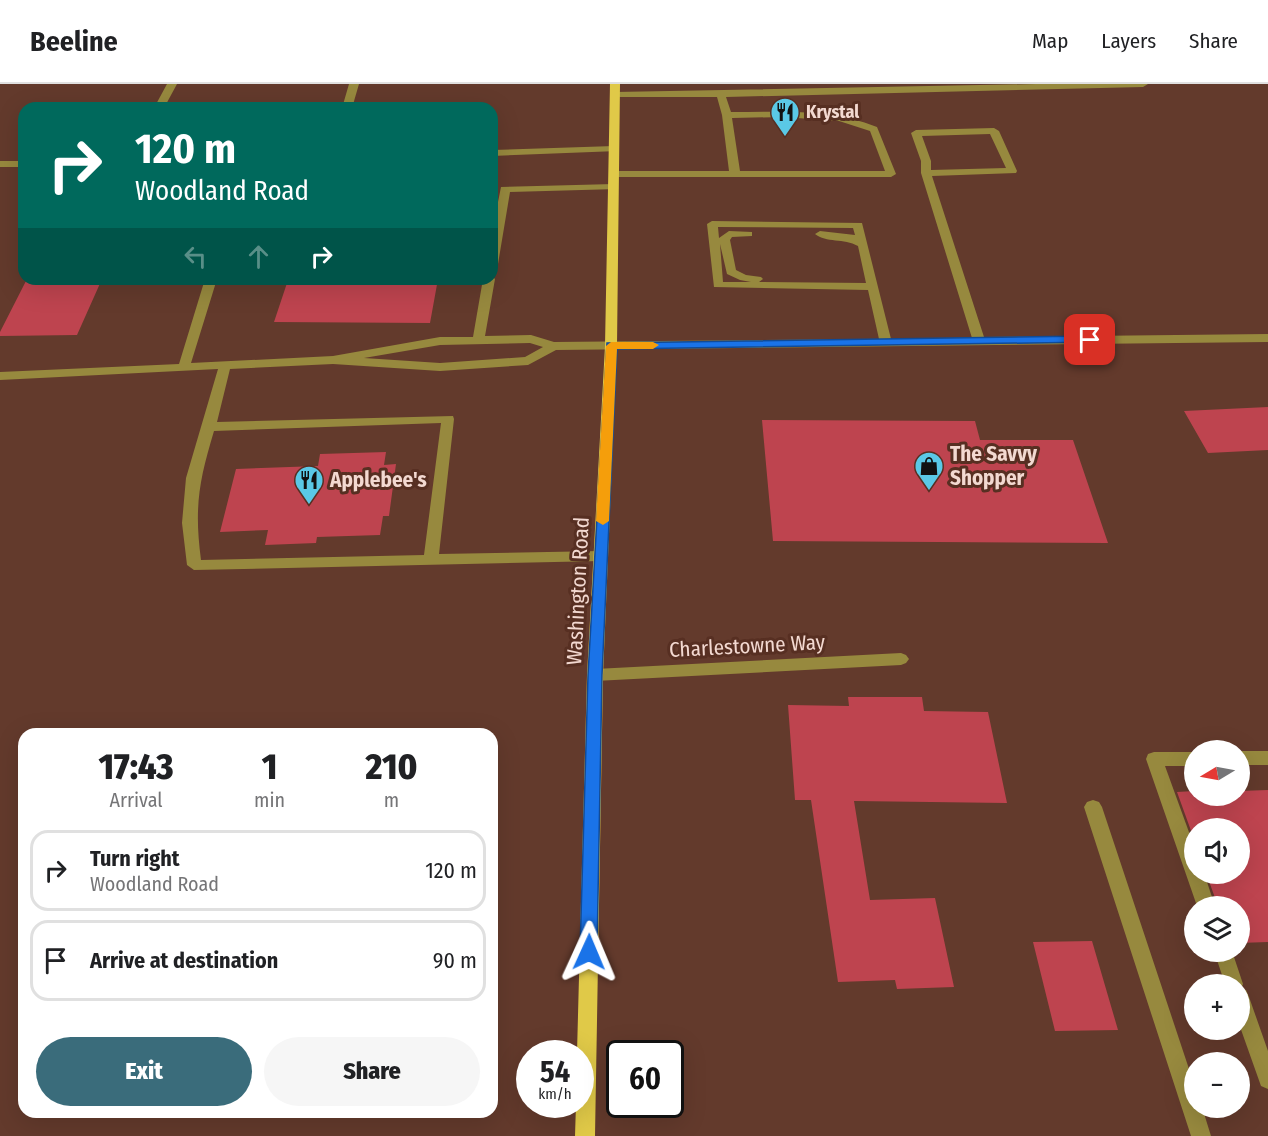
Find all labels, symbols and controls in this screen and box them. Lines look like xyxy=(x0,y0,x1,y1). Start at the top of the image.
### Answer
text: Beeline xyxy=(30,25,118,58)
text: Map xyxy=(1032,28,1068,54)
text: Layers xyxy=(1101,28,1156,54)
text: Share xyxy=(1189,28,1238,54)
restaurant icon: Krystal xyxy=(769,96,801,138)
place label: Krystal xyxy=(806,101,859,123)
text: 120 m xyxy=(135,124,236,174)
icon: right xyxy=(36,126,114,204)
text: Woodland Road xyxy=(135,175,309,207)
icon: left xyxy=(179,240,212,273)
icon: ahead xyxy=(242,240,275,273)
icon: right xyxy=(305,240,338,273)
pin xyxy=(1064,314,1115,365)
icon: arrive xyxy=(1073,323,1106,356)
place label: The Savvy Shopper xyxy=(950,441,1038,491)
shop icon: The Savvy Shopper xyxy=(913,450,945,492)
restaurant icon: Applebee's xyxy=(293,464,325,506)
place label: Applebee's xyxy=(329,467,427,493)
street label: Washington Road xyxy=(561,516,595,666)
street label: Charlestowne Way xyxy=(668,629,826,663)
north arrow xyxy=(1184,740,1250,806)
map controls xyxy=(1184,740,1250,1118)
text: 17:43 xyxy=(99,745,174,789)
text: 1 xyxy=(262,745,277,789)
text: 210 xyxy=(366,745,417,789)
text: Arrival xyxy=(110,788,163,812)
text: min xyxy=(254,788,285,812)
text: m xyxy=(384,788,399,812)
button: sound xyxy=(1184,818,1250,884)
text: Turn right xyxy=(90,845,179,872)
icon: right xyxy=(39,854,72,887)
text: 120 m xyxy=(425,857,477,884)
text: Woodland Road xyxy=(90,872,219,896)
button: layers xyxy=(1184,896,1250,962)
position arrow xyxy=(557,920,621,984)
icon: arrive xyxy=(39,944,72,977)
text: Arrive at destination xyxy=(90,947,278,974)
text: 90 m xyxy=(433,947,477,974)
button: + xyxy=(1184,974,1250,1040)
button: Exit xyxy=(36,1037,252,1106)
button: Share xyxy=(264,1037,480,1106)
speed limit sign: 60 xyxy=(606,1040,684,1118)
button: − xyxy=(1184,1052,1250,1118)
text: 54 xyxy=(540,1054,570,1090)
text: km/h xyxy=(538,1085,572,1103)

